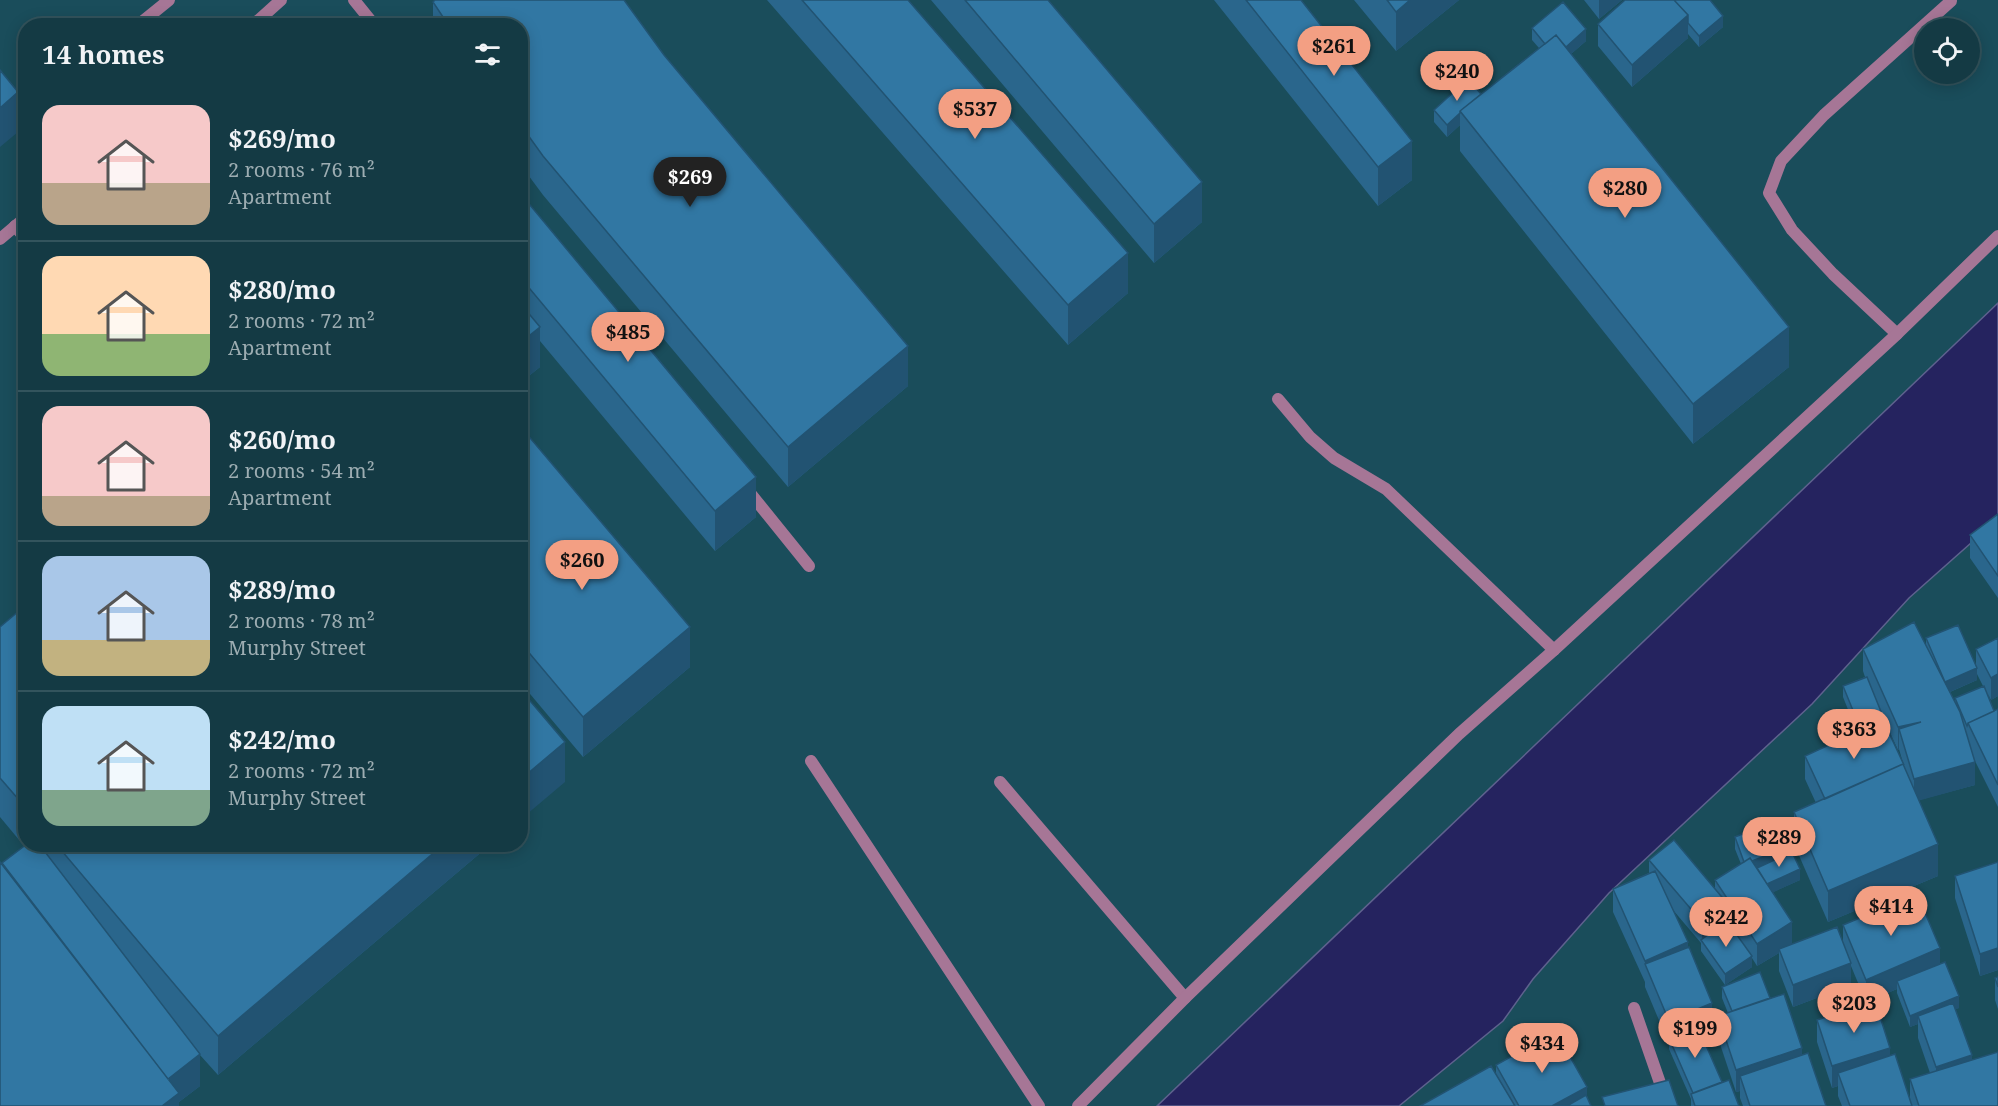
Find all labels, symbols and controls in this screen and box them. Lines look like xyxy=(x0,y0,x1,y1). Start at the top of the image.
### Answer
map controls xyxy=(1914,18,1980,84)
button: locate xyxy=(1914,18,1980,84)
pin: $261 xyxy=(1298,26,1370,77)
text: $261 xyxy=(1311,32,1357,59)
text: 14 homes xyxy=(42,36,164,72)
icon: filters xyxy=(471,38,504,71)
pin: $240 xyxy=(1421,51,1493,102)
text: $240 xyxy=(1434,57,1480,84)
pin: $537 xyxy=(939,89,1011,140)
text: $537 xyxy=(952,95,998,122)
text: $269/mo xyxy=(228,120,336,156)
icon: home xyxy=(90,129,162,201)
text: 2 rooms · 76 m² xyxy=(228,156,375,183)
pin: $269 xyxy=(654,157,726,208)
text: $269 xyxy=(667,163,713,190)
pin: $280 xyxy=(1589,168,1661,219)
text: $280 xyxy=(1602,174,1648,201)
text: Apartment xyxy=(228,183,332,210)
text: $280/mo xyxy=(228,271,336,307)
icon: home xyxy=(90,280,162,352)
text: 2 rooms · 72 m² xyxy=(228,307,375,334)
pin: $485 xyxy=(592,312,664,363)
text: $485 xyxy=(605,318,651,345)
text: Apartment xyxy=(228,334,332,361)
text: $260/mo xyxy=(228,421,336,457)
icon: home xyxy=(90,430,162,502)
text: 2 rooms · 54 m² xyxy=(228,457,375,484)
text: Apartment xyxy=(228,484,332,511)
pin: $260 xyxy=(546,540,618,591)
text: $260 xyxy=(559,546,605,573)
text: $289/mo xyxy=(228,571,336,607)
icon: home xyxy=(90,580,162,652)
text: 2 rooms · 78 m² xyxy=(228,607,375,634)
text: Murphy Street xyxy=(228,634,366,661)
pin: $363 xyxy=(1818,709,1890,760)
text: $363 xyxy=(1831,715,1877,742)
text: $242/mo xyxy=(228,721,336,757)
icon: home xyxy=(90,730,162,802)
text: 2 rooms · 72 m² xyxy=(228,757,375,784)
text: Murphy Street xyxy=(228,784,366,811)
pin: $289 xyxy=(1743,817,1815,868)
text: $289 xyxy=(1756,823,1802,850)
pin: $414 xyxy=(1855,886,1927,937)
text: $414 xyxy=(1868,892,1914,919)
pin: $242 xyxy=(1690,897,1762,948)
text: $242 xyxy=(1703,903,1749,930)
pin: $203 xyxy=(1818,983,1890,1034)
text: $203 xyxy=(1831,989,1877,1016)
pin: $199 xyxy=(1659,1008,1731,1059)
text: $199 xyxy=(1672,1014,1718,1041)
pin: $434 xyxy=(1506,1023,1578,1074)
text: $434 xyxy=(1519,1029,1565,1056)

